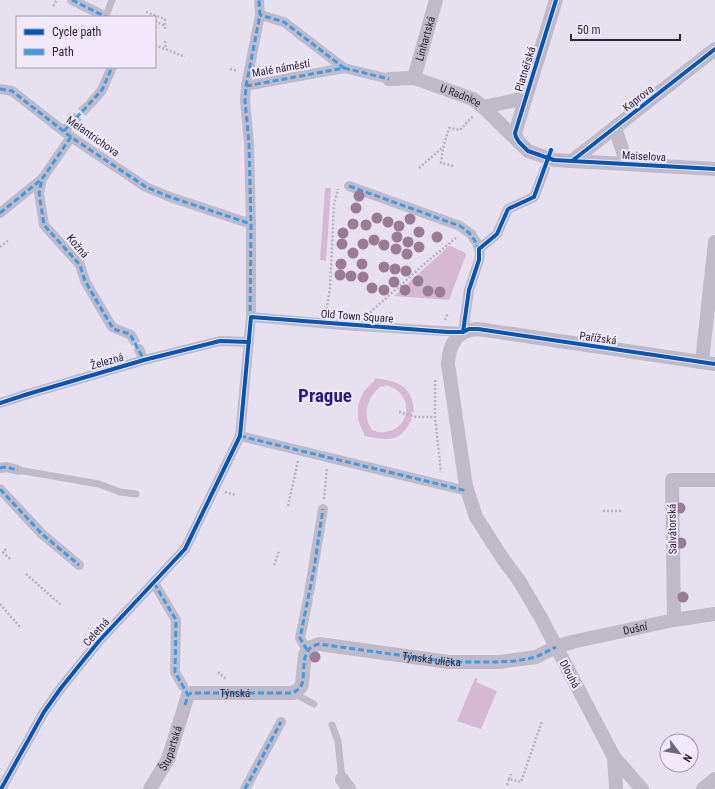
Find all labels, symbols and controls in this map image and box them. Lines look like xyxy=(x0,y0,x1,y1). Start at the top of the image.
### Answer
street label: Linhartská xyxy=(413,15,438,63)
legend xyxy=(16,16,156,68)
scale bar xyxy=(571,16,680,42)
text: 50 m xyxy=(577,23,601,37)
text: Cycle path xyxy=(52,25,102,39)
text: Path xyxy=(52,45,74,59)
street label: Platnéřská xyxy=(513,45,538,93)
street label: Malé náměstí xyxy=(251,57,312,80)
street label: U Radnice xyxy=(438,82,484,110)
street label: Kaprova xyxy=(620,82,656,114)
street label: Melantrichova xyxy=(64,113,122,159)
street label: Maiselova xyxy=(622,149,666,164)
street label: Kožná xyxy=(64,232,91,261)
street label: Old Town Square xyxy=(320,307,394,326)
street label: Pařížská xyxy=(579,329,617,348)
street label: Železná xyxy=(89,351,125,372)
district label: Prague xyxy=(298,384,352,407)
street label: Salvátorská xyxy=(666,504,679,554)
street label: Celetná xyxy=(81,616,112,649)
street label: Dušní xyxy=(622,620,649,638)
street label: Týnská ulička xyxy=(401,650,461,669)
street label: Dlouhá xyxy=(557,658,582,691)
street label: Týnská xyxy=(220,687,250,700)
street label: Štupartská xyxy=(156,724,185,773)
north arrow xyxy=(659,733,699,773)
text: N xyxy=(680,752,694,764)

